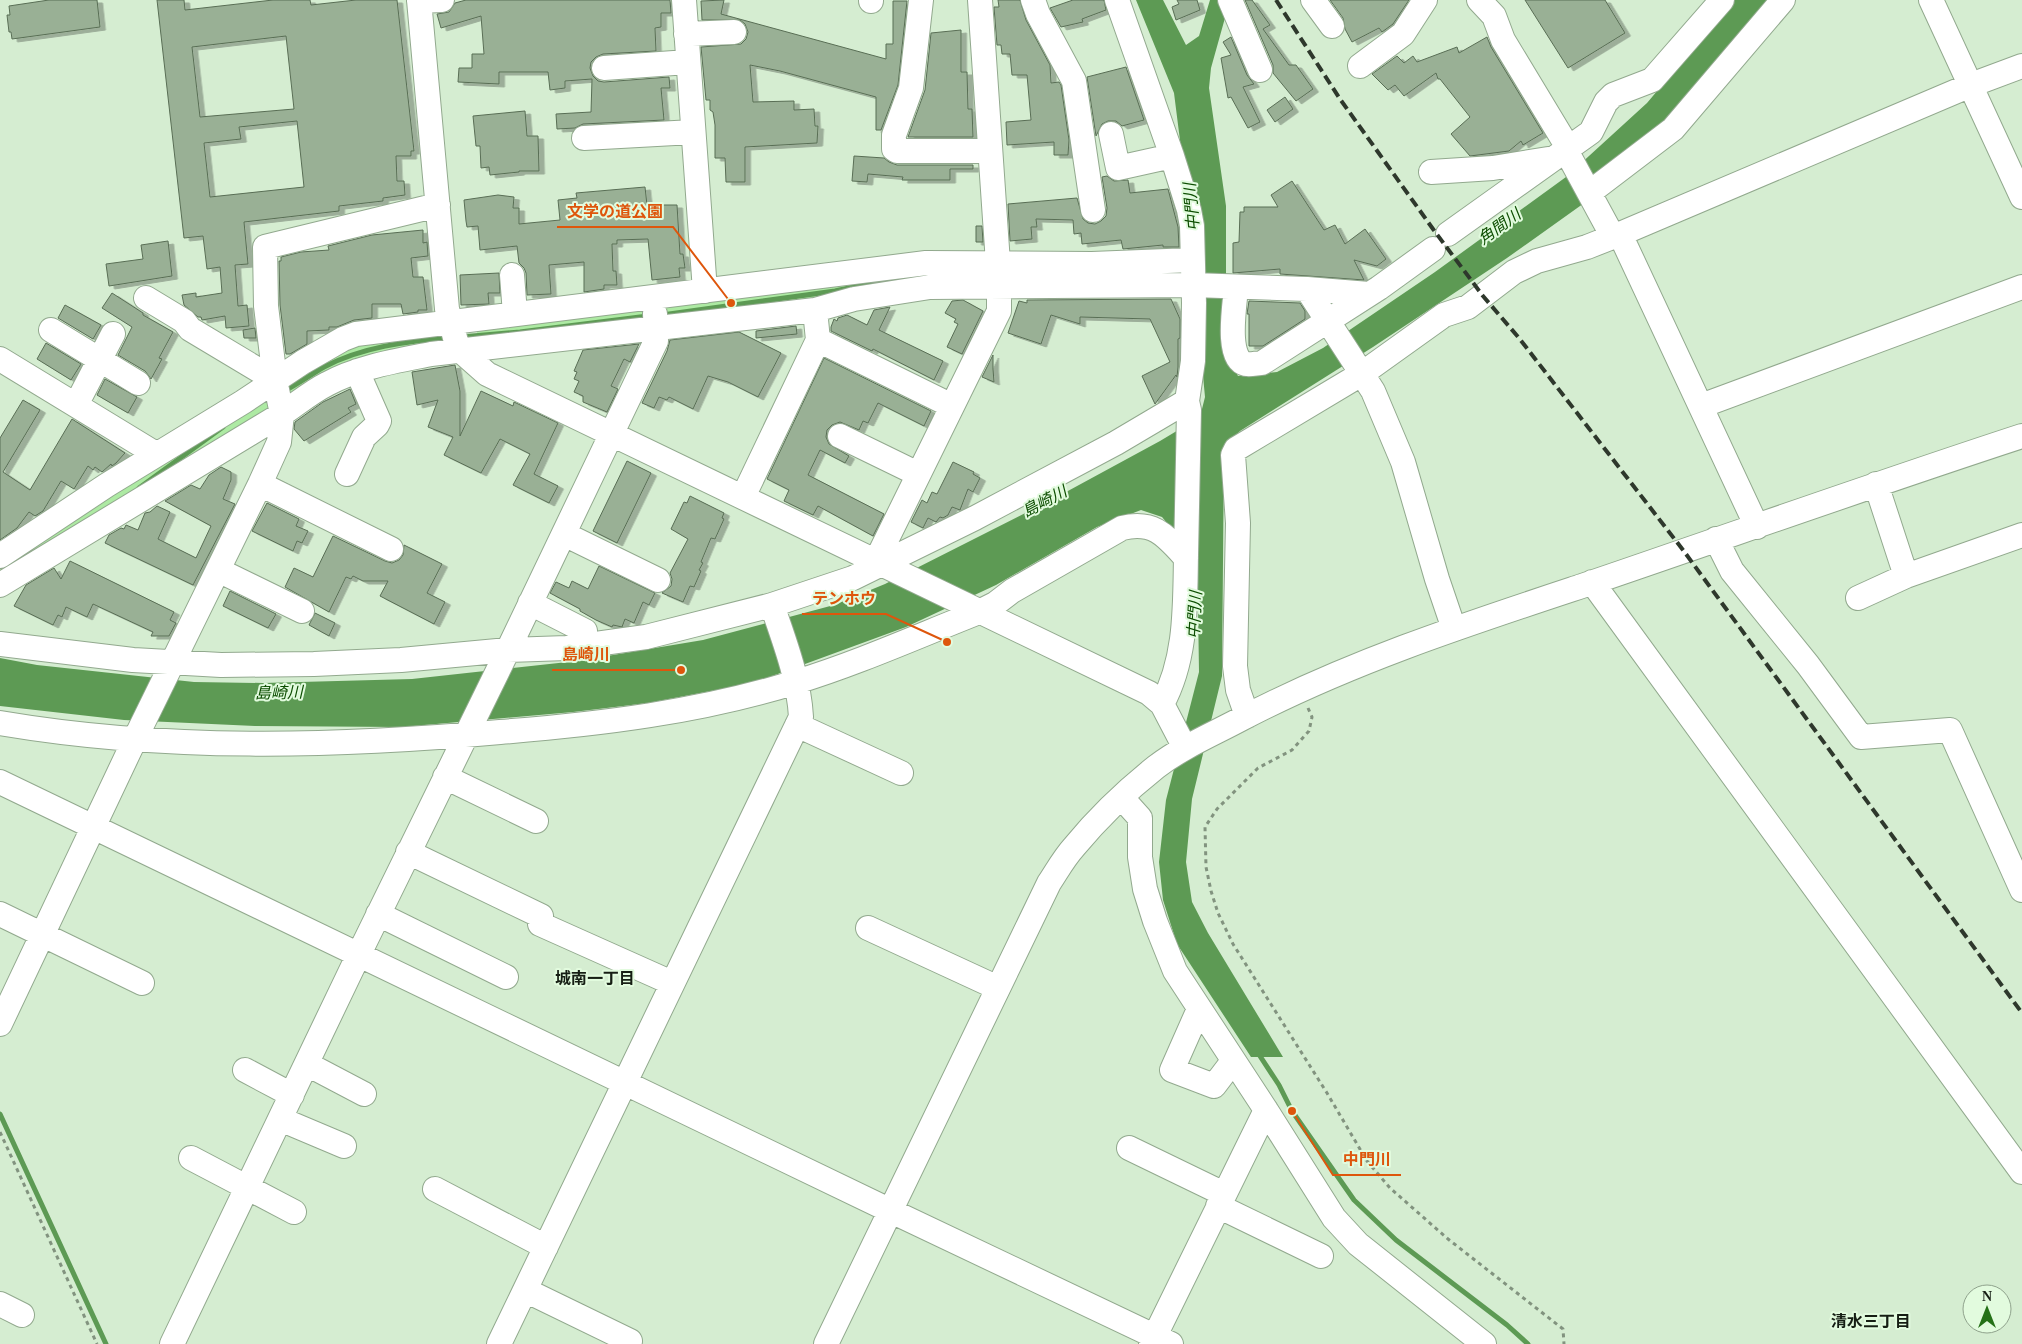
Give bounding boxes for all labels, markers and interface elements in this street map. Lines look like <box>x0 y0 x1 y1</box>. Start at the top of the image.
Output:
water label: 中門川 <box>1181 180 1202 232</box>
callout: 文学の道公園 <box>557 196 673 227</box>
text: 文学の道公園 <box>567 203 663 220</box>
water label: 角間川 <box>1475 204 1525 247</box>
water label: 島崎川 <box>1019 482 1071 520</box>
callout: テンホウ <box>802 583 886 614</box>
water label: 中門川 <box>1185 589 1204 639</box>
text: テンホウ <box>812 590 876 607</box>
callout: 島崎川 <box>552 639 620 670</box>
text: 島崎川 <box>562 646 610 663</box>
water label: 島崎川 <box>255 684 305 701</box>
district label: 城南一丁目 <box>555 969 635 987</box>
callout: 中門川 <box>1333 1144 1401 1175</box>
text: 中門川 <box>1343 1151 1391 1168</box>
north arrow <box>1962 1284 2012 1334</box>
text: N <box>1982 1289 1992 1304</box>
district label: 清水三丁目 <box>1831 1313 1911 1330</box>

